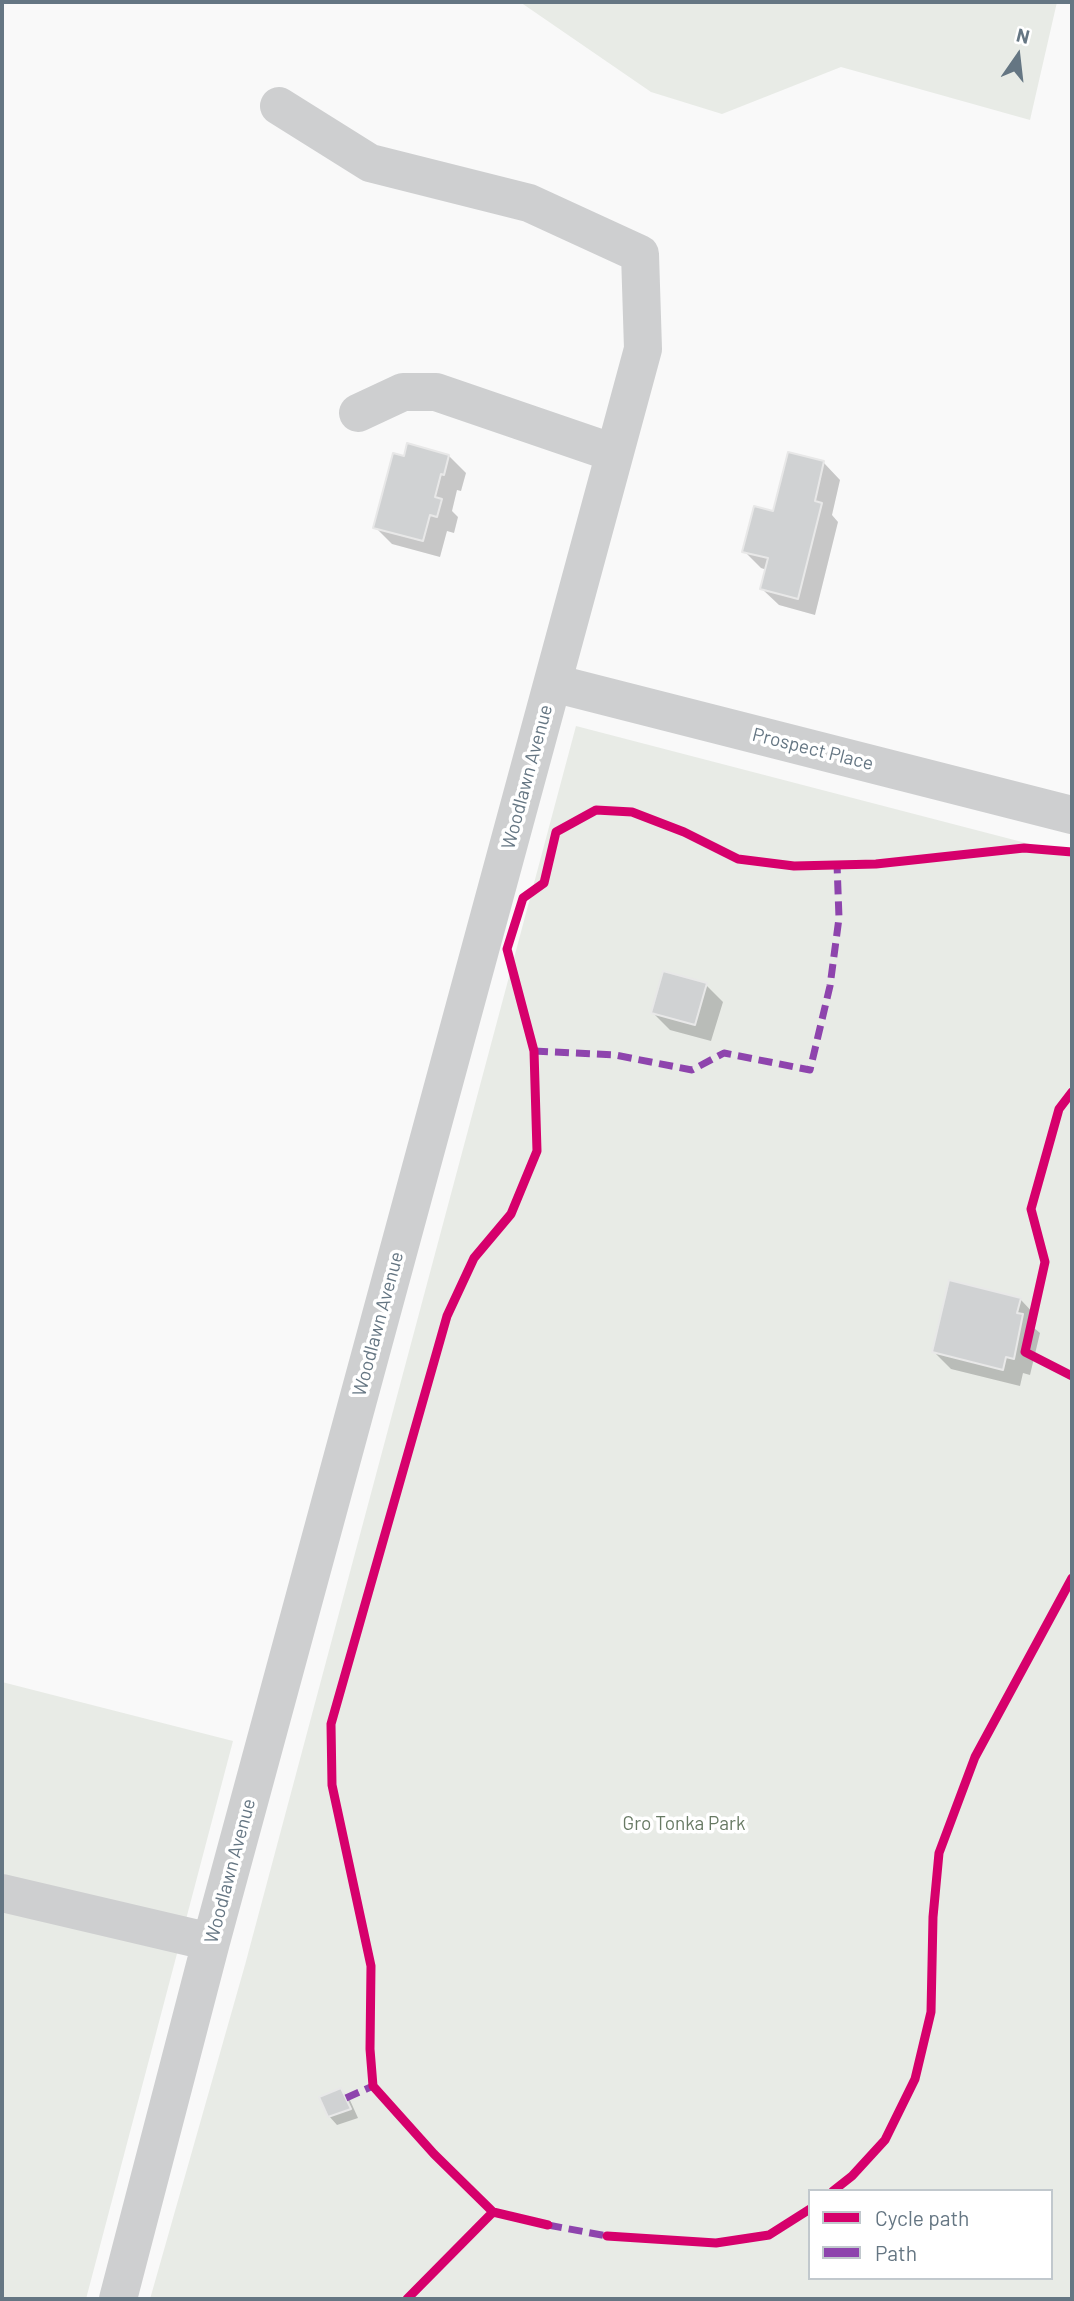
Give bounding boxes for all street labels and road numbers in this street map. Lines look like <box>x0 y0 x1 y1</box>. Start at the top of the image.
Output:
street label: Woodlawn Avenue <box>497 702 557 852</box>
street label: Prospect Place <box>750 723 876 775</box>
street label: Woodlawn Avenue <box>348 1249 408 1399</box>
street label: Woodlawn Avenue <box>200 1796 260 1946</box>

